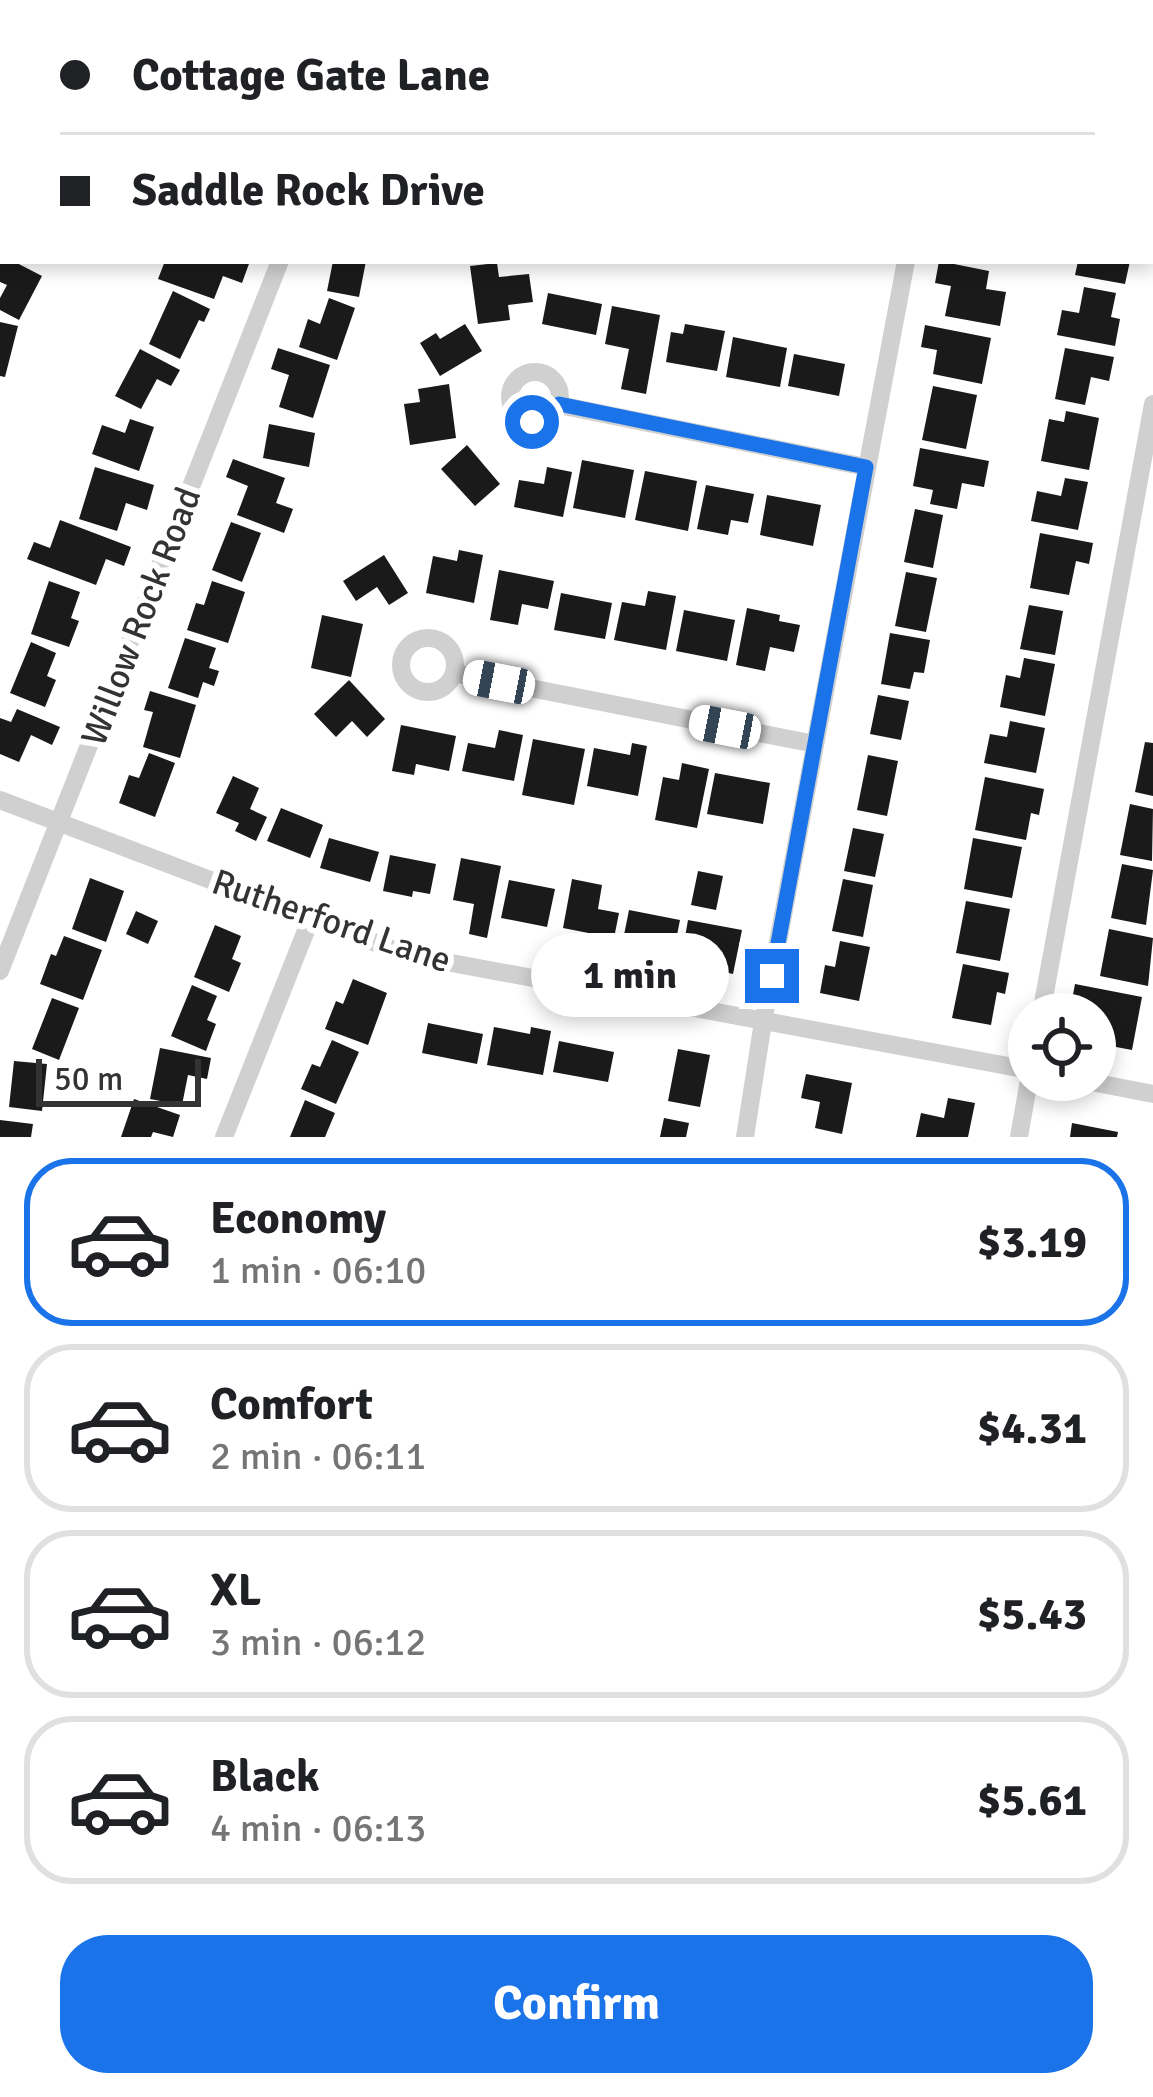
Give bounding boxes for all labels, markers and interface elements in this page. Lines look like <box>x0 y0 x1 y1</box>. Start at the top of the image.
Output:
text: Cottage Gate Lane <box>132 48 490 103</box>
text: Saddle Rock Drive <box>132 163 485 218</box>
route start <box>505 395 559 449</box>
street label: Willow Rock Road <box>71 481 211 752</box>
car <box>460 657 538 707</box>
car <box>686 702 764 752</box>
street label: Rutherford Lane <box>206 859 457 983</box>
callout: 1 min <box>532 934 730 1018</box>
route end <box>745 949 799 1003</box>
text: 1 min <box>583 951 677 999</box>
map controls <box>1008 993 1116 1101</box>
button: locate <box>1008 993 1116 1101</box>
scale bar <box>36 1053 201 1106</box>
text: 50 m <box>54 1059 123 1100</box>
icon: car <box>66 1188 174 1296</box>
text: Economy <box>210 1191 386 1246</box>
text: $3.19 <box>977 1215 1087 1270</box>
text: 1 min · 06:10 <box>210 1246 426 1294</box>
icon: car <box>66 1374 174 1482</box>
text: Comfort <box>210 1377 373 1432</box>
text: $4.31 <box>977 1401 1087 1456</box>
text: 2 min · 06:11 <box>210 1432 426 1480</box>
icon: car <box>66 1560 174 1668</box>
text: XL <box>210 1563 261 1618</box>
text: $5.43 <box>977 1587 1087 1642</box>
text: 3 min · 06:12 <box>210 1618 426 1666</box>
icon: car <box>66 1746 174 1854</box>
text: Black <box>210 1749 320 1804</box>
text: $5.61 <box>977 1773 1087 1828</box>
text: 4 min · 06:13 <box>210 1804 426 1852</box>
button: Confirm <box>60 1935 1093 2073</box>

